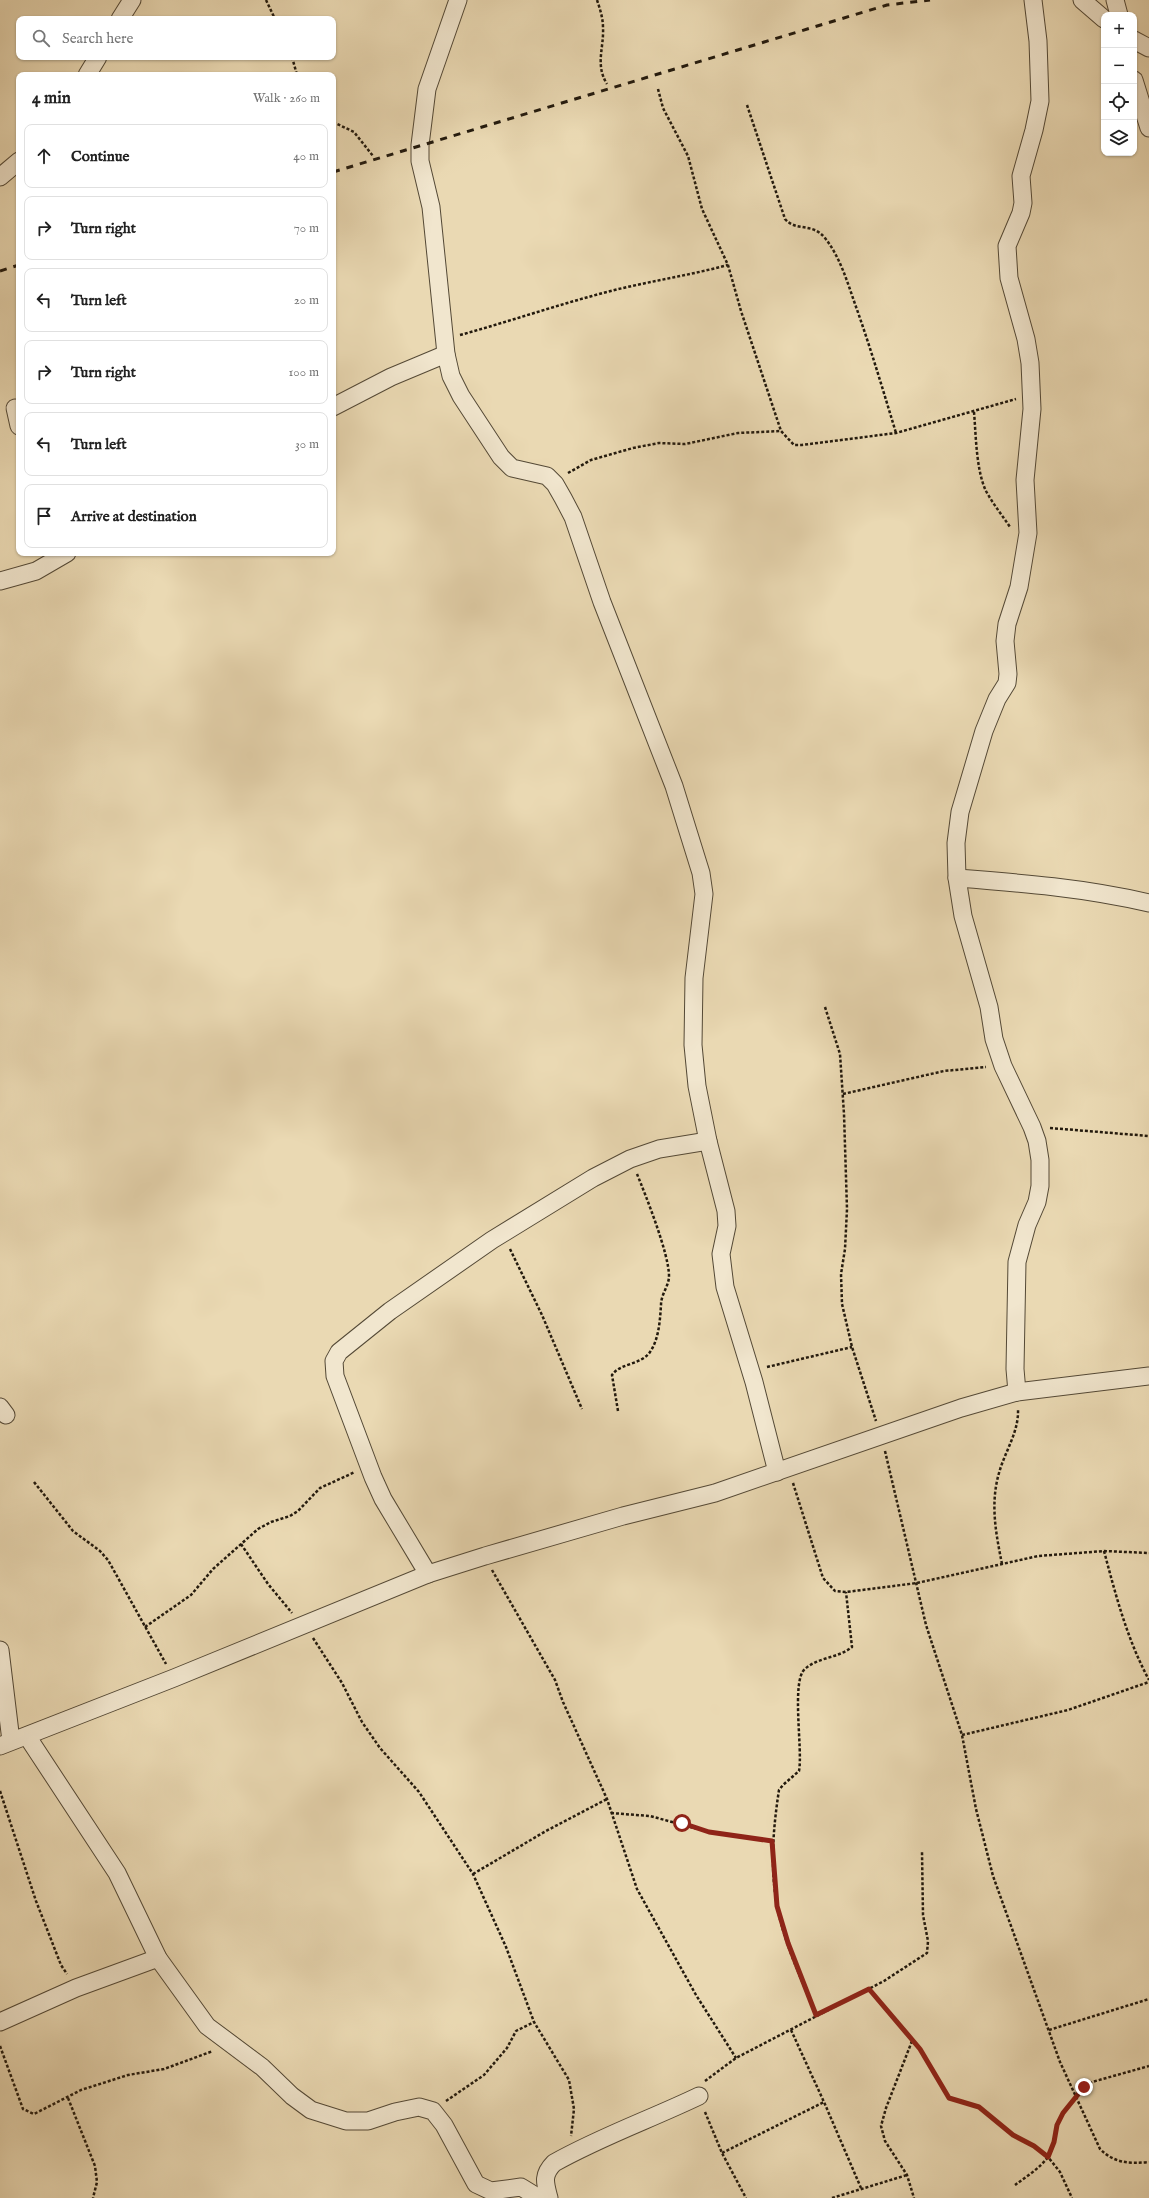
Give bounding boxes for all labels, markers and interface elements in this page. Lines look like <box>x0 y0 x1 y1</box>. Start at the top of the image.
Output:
map controls <box>1101 12 1137 156</box>
button: + <box>1101 12 1137 48</box>
search box <box>16 16 336 60</box>
icon: search <box>30 27 52 49</box>
text: Search here <box>62 29 133 48</box>
button: − <box>1101 48 1137 84</box>
button: locate <box>1101 84 1137 120</box>
text: 4 min <box>32 88 71 109</box>
text: Walk · 260 m <box>253 90 320 107</box>
button: layers <box>1101 120 1137 156</box>
icon: ahead <box>33 145 55 167</box>
text: Continue <box>71 147 129 166</box>
text: 40 m <box>293 148 319 165</box>
icon: right <box>33 217 55 239</box>
text: Turn right <box>71 219 136 238</box>
text: 70 m <box>294 220 319 237</box>
icon: left <box>33 289 55 311</box>
text: Turn left <box>71 291 127 310</box>
text: 20 m <box>294 292 319 309</box>
icon: right <box>33 361 55 383</box>
text: Turn right <box>71 363 136 382</box>
text: 100 m <box>289 364 319 381</box>
icon: left <box>33 433 55 455</box>
text: Turn left <box>71 435 127 454</box>
text: 30 m <box>295 436 319 453</box>
icon: arrive <box>33 505 55 527</box>
text: Arrive at destination <box>71 507 197 526</box>
route start <box>673 1814 691 1832</box>
route end <box>1075 2078 1093 2096</box>

